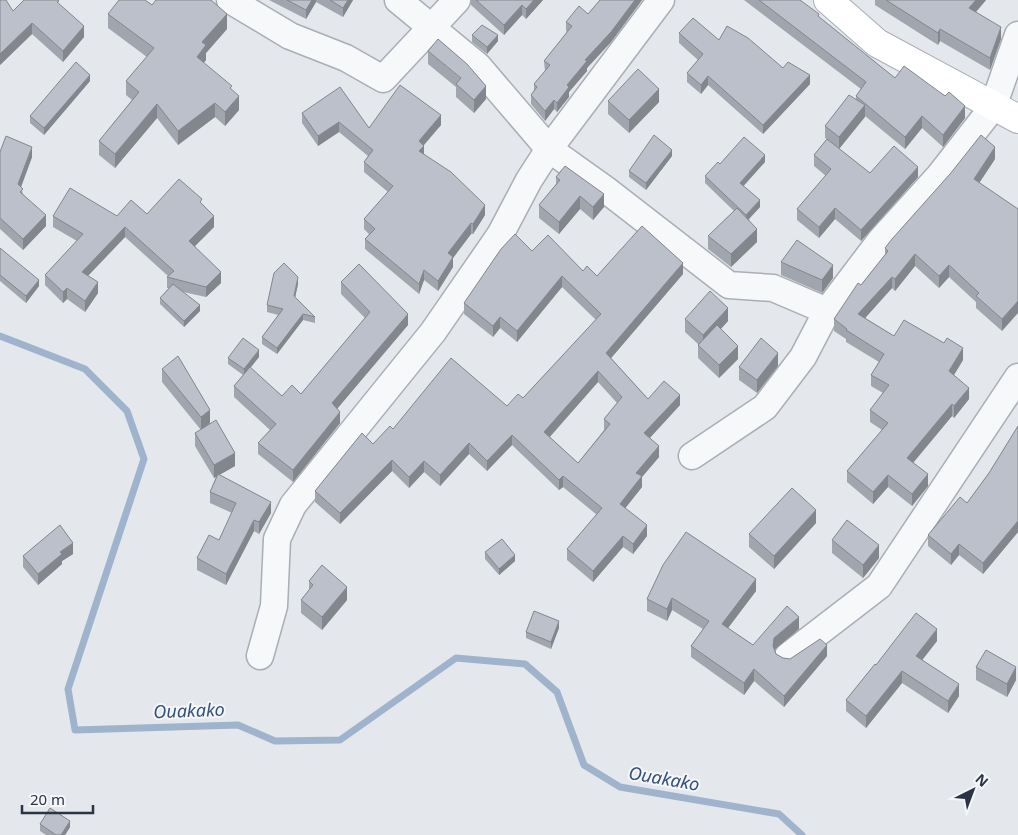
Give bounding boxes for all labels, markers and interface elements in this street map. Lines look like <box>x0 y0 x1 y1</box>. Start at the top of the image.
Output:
water label: Ouakako <box>153 697 225 723</box>
water label: Ouakako <box>627 760 701 796</box>
north arrow <box>948 765 998 815</box>
text: N <box>971 769 993 791</box>
scale bar <box>22 782 94 814</box>
text: 20 m <box>30 789 65 809</box>

